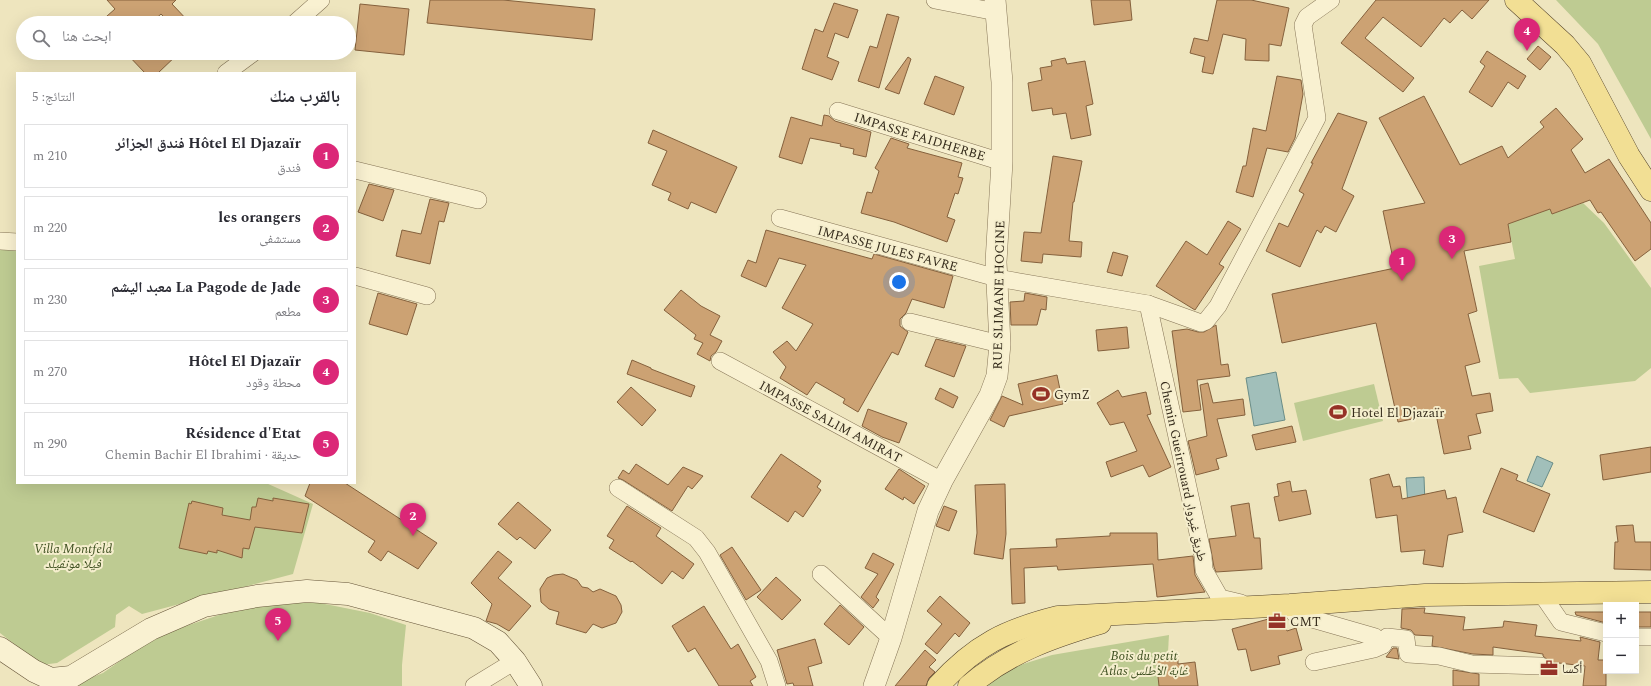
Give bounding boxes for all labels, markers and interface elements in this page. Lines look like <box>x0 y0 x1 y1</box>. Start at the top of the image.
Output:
search box <box>16 16 356 60</box>
pin: 4 <box>1514 18 1540 51</box>
text: ابحث هنا <box>62 25 112 48</box>
icon: search <box>30 27 52 49</box>
text: بالقرب منك <box>269 84 340 110</box>
text: النتائج: 5 <box>32 87 75 107</box>
street label: IMPASSE FAIDHERBE <box>852 107 988 166</box>
text: Hôtel El Djazaïr فندق الجزائر <box>115 132 301 155</box>
text: 210 m <box>33 146 67 166</box>
text: 1 <box>322 146 330 166</box>
text: فندق <box>277 158 301 178</box>
text: les orangers <box>218 206 301 229</box>
text: 220 m <box>33 218 67 238</box>
text: 2 <box>322 218 330 238</box>
street label: RUE SLIMANE HOCINE <box>988 220 1010 370</box>
street label: IMPASSE JULES FAVRE <box>815 221 960 277</box>
pin: 3 <box>1439 226 1465 259</box>
text: مستشفى <box>259 229 301 249</box>
pin: 1 <box>1389 248 1415 281</box>
your location <box>889 272 909 292</box>
text: La Pagode de Jade معبد اليشم <box>111 276 301 299</box>
text: 230 m <box>33 290 67 310</box>
text: 3 <box>322 290 330 310</box>
text: مطعم <box>275 302 301 322</box>
text: Hôtel El Djazaïr <box>188 350 301 373</box>
text: 270 m <box>33 362 67 382</box>
text: 4 <box>322 362 330 382</box>
text: محطة وقود <box>246 373 301 393</box>
street label: IMPASSE SALIM AMIRAT <box>755 376 906 468</box>
street label: Chemin Gueirrouard طريق غيروار <box>1154 379 1212 563</box>
sports icon: GymZ <box>1031 384 1051 404</box>
place label: GymZ <box>1054 385 1090 405</box>
sports icon: Hotel El Djazaïr <box>1328 402 1348 422</box>
place label: Hotel El Djazaïr <box>1351 403 1444 423</box>
text: Résidence d'Etat <box>185 422 301 445</box>
text: 290 m <box>33 434 67 454</box>
text: 5 <box>322 434 330 454</box>
text: حديقة · Chemin Bachir El Ibrahimi <box>105 445 301 465</box>
pin: 2 <box>400 503 426 536</box>
park label: Villa Montfeld فيلا مونفيلد <box>34 539 112 574</box>
map controls <box>1603 602 1639 674</box>
button: + <box>1603 602 1639 638</box>
pin: 5 <box>265 608 291 641</box>
office icon: CMT <box>1267 611 1287 631</box>
place label: CMT <box>1290 612 1321 632</box>
button: − <box>1603 638 1639 674</box>
park label: Bois du petit Atlas غابة الأطلس <box>1099 646 1188 681</box>
office icon: أكسا <box>1539 658 1559 678</box>
place label: أكسا <box>1562 659 1582 679</box>

